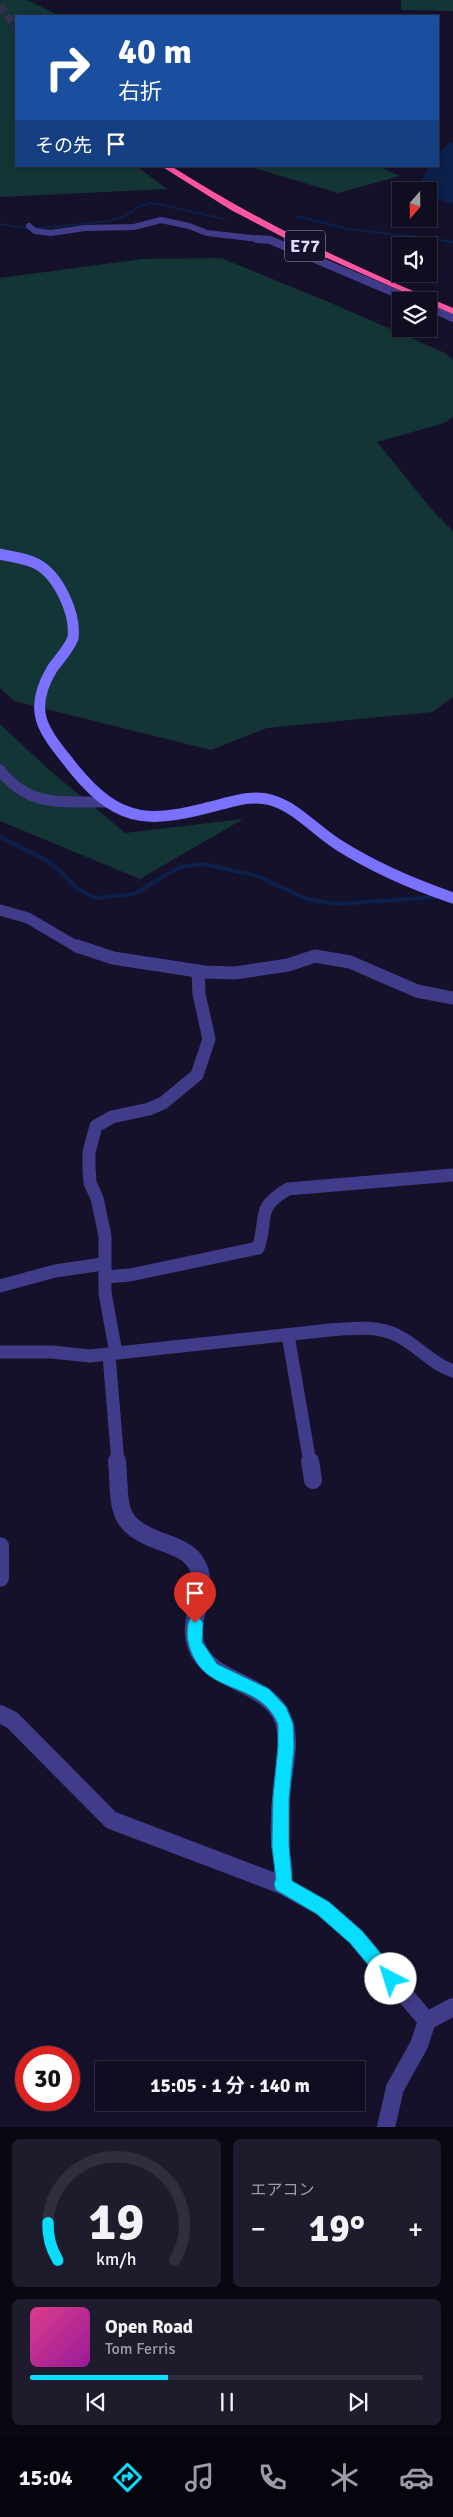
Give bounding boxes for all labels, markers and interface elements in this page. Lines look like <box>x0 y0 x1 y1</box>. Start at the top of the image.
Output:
text: 40 m <box>118 30 192 73</box>
icon: right <box>35 35 100 100</box>
text: 右折 <box>118 78 162 105</box>
icon: arrive <box>102 130 130 158</box>
text: その先 <box>35 134 92 158</box>
north arrow <box>392 182 438 228</box>
map controls <box>392 182 437 337</box>
road number: E77 <box>285 230 325 262</box>
button: sound <box>392 237 437 282</box>
button: layers <box>392 292 437 337</box>
pin <box>174 1572 216 1623</box>
icon: arrive <box>181 1579 209 1607</box>
position arrow <box>364 1952 416 2004</box>
speed limit sign: 30 <box>15 2046 80 2111</box>
text: 15:05 · 1 分 · 140 m <box>150 2074 310 2098</box>
text: エアコン <box>251 2180 315 2200</box>
text: 19 <box>88 2190 144 2254</box>
text: 19° <box>309 2205 365 2252</box>
text: − <box>251 2212 266 2246</box>
text: + <box>408 2212 423 2246</box>
text: km/h <box>96 2248 136 2270</box>
text: Open Road <box>105 2315 193 2339</box>
text: Tom Ferris <box>105 2339 175 2359</box>
icon: previous <box>82 2388 110 2416</box>
icon: pause <box>213 2388 241 2416</box>
icon: next <box>344 2388 372 2416</box>
icon: directions <box>110 2460 145 2495</box>
icon: music <box>182 2460 217 2495</box>
icon: phone <box>255 2460 290 2495</box>
icon: climate <box>327 2460 362 2495</box>
icon: car <box>399 2460 434 2495</box>
text: 15:04 <box>19 2464 73 2491</box>

